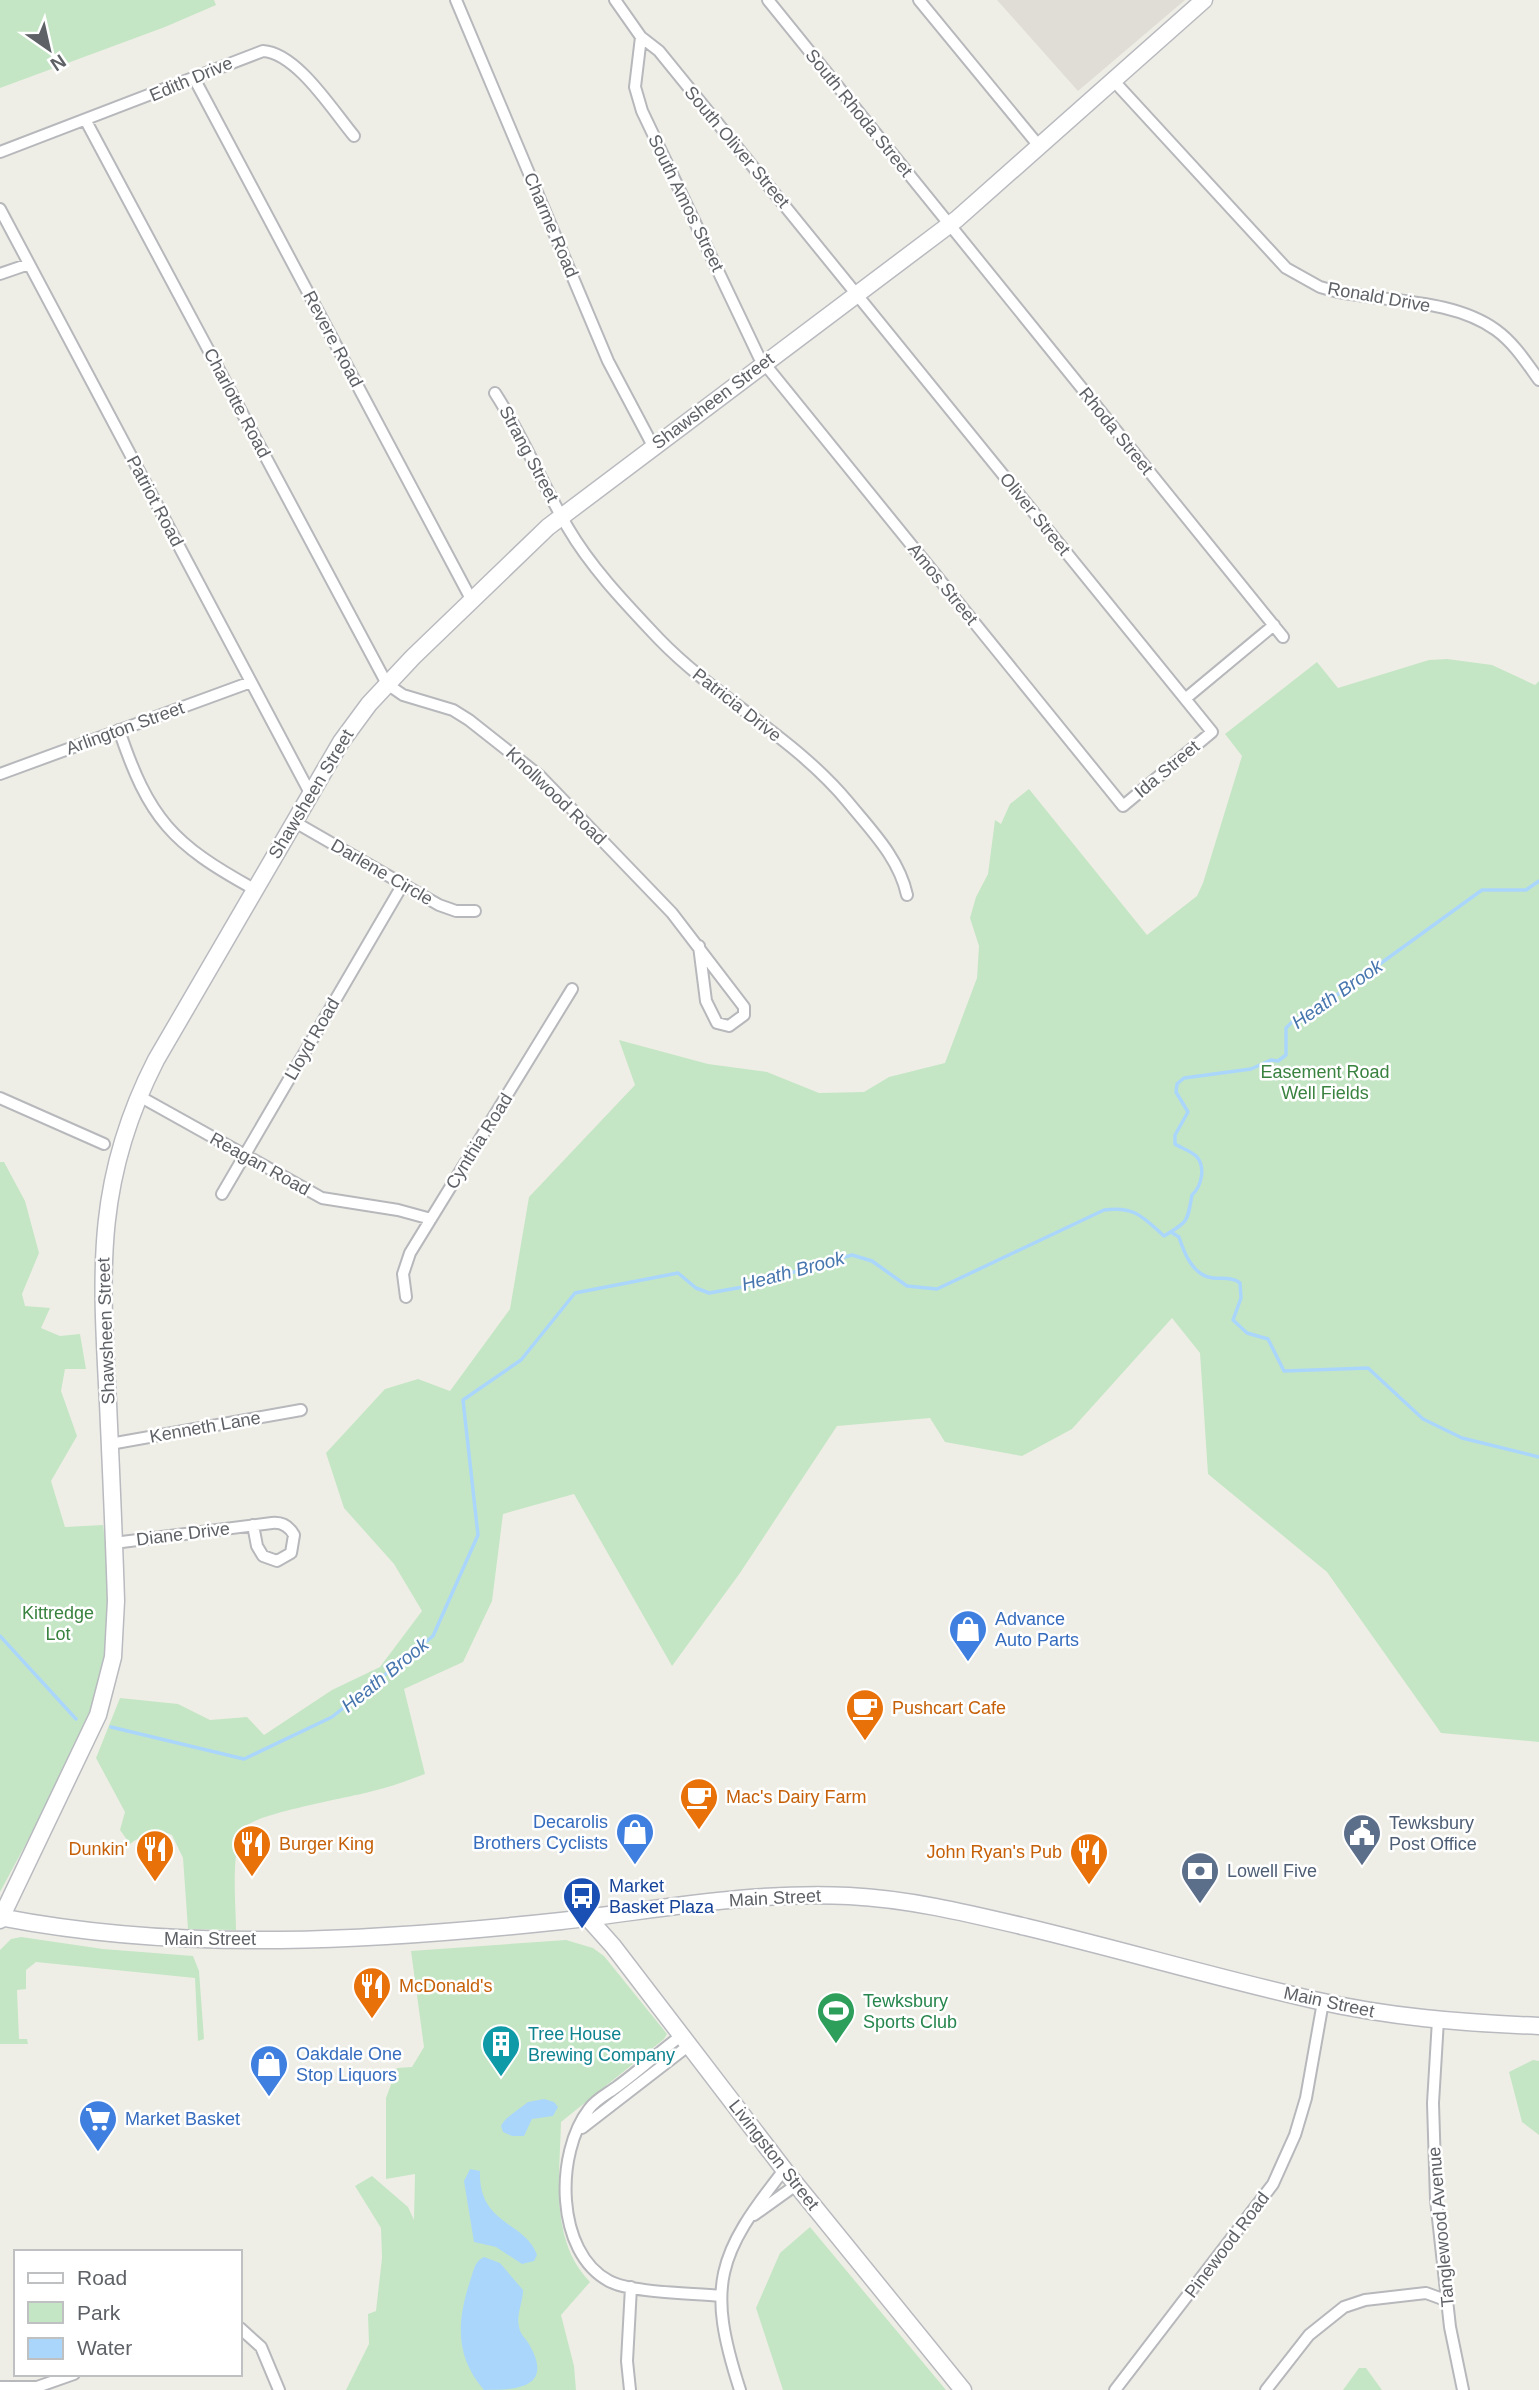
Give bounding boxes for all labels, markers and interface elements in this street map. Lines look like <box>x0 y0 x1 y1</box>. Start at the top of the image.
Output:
north arrow <box>14 14 84 84</box>
street label: South Rhoda Street <box>801 45 917 181</box>
text: N <box>47 50 70 75</box>
street label: Edith Drive <box>147 53 235 105</box>
street label: South Oliver Street <box>680 82 794 212</box>
street label: South Amos Street <box>644 131 728 275</box>
street label: Charme Road <box>520 170 582 280</box>
street label: Ronald Drive <box>1326 278 1432 316</box>
street label: Revere Road <box>299 287 367 391</box>
street label: Charlotte Road <box>200 345 274 461</box>
street label: Shawsheen Street <box>648 349 778 453</box>
street label: Rhoda Street <box>1075 383 1157 479</box>
street label: Strang Street <box>495 402 563 506</box>
street label: Patriot Road <box>123 452 187 550</box>
street label: Oliver Street <box>996 469 1074 559</box>
street label: Amos Street <box>904 539 982 629</box>
street label: Patricia Drive <box>689 664 785 746</box>
street label: Arlington Street <box>63 697 187 759</box>
street label: Shawsheen Street <box>265 726 357 862</box>
street label: Ida Street <box>1131 736 1203 802</box>
street label: Knollwood Road <box>502 743 610 849</box>
street label: Darlene Circle <box>328 835 436 909</box>
water label: Heath Brook <box>1288 954 1388 1033</box>
street label: Lloyd Road <box>281 995 343 1083</box>
park label: Easement Road Well Fields <box>1260 1062 1390 1103</box>
street label: Cynthia Road <box>442 1089 516 1193</box>
street label: Reagan Road <box>207 1128 313 1200</box>
water label: Heath Brook <box>739 1247 848 1295</box>
street label: Shawsheen Street <box>93 1257 119 1405</box>
street label: Kenneth Lane <box>148 1407 262 1447</box>
street label: Diane Drive <box>135 1518 231 1550</box>
park label: Kittredge Lot <box>22 1603 94 1644</box>
shop icon: Advance Auto Parts <box>947 1608 989 1663</box>
place label: Advance Auto Parts <box>995 1609 1079 1650</box>
water label: Heath Brook <box>337 1633 434 1716</box>
cafe icon: Pushcart Cafe <box>844 1687 886 1742</box>
place label: Pushcart Cafe <box>892 1698 1006 1718</box>
cafe icon: Mac's Dairy Farm <box>678 1776 720 1831</box>
place label: Mac's Dairy Farm <box>726 1787 866 1807</box>
shop icon: Decarolis Brothers Cyclists <box>614 1811 656 1866</box>
place label: Decarolis Brothers Cyclists <box>473 1812 608 1853</box>
public building icon: Tewksbury Post Office <box>1341 1812 1383 1867</box>
place label: Tewksbury Post Office <box>1389 1813 1477 1854</box>
restaurant icon: Burger King <box>231 1823 273 1878</box>
restaurant icon: Dunkin' <box>134 1828 176 1883</box>
restaurant icon: John Ryan's Pub <box>1068 1831 1110 1886</box>
place label: Burger King <box>279 1834 374 1854</box>
place label: Dunkin' <box>69 1839 128 1859</box>
place label: John Ryan's Pub <box>926 1842 1062 1862</box>
bank icon: Lowell Five <box>1179 1850 1221 1905</box>
place label: Lowell Five <box>1227 1861 1317 1881</box>
bus stop icon: Market Basket Plaza <box>561 1875 603 1930</box>
place label: Market Basket Plaza <box>609 1876 715 1917</box>
street label: Main Street <box>729 1886 821 1910</box>
street label: Main Street <box>164 1929 256 1949</box>
restaurant icon: McDonald's <box>351 1965 393 2020</box>
place label: McDonald's <box>399 1976 492 1996</box>
street label: Main Street <box>1282 1983 1376 2021</box>
sports icon: Tewksbury Sports Club <box>815 1990 857 2045</box>
place label: Tewksbury Sports Club <box>863 1991 957 2032</box>
building icon: Tree House Brewing Company <box>480 2023 522 2078</box>
place label: Tree House Brewing Company <box>528 2024 675 2065</box>
shop icon: Oakdale One Stop Liquors <box>248 2043 290 2098</box>
place label: Oakdale One Stop Liquors <box>296 2044 402 2085</box>
street label: Livingston Street <box>725 2096 823 2214</box>
supermarket icon: Market Basket <box>77 2098 119 2153</box>
place label: Market Basket <box>125 2109 240 2129</box>
street label: Tanglewood Avenue <box>1424 2146 1458 2308</box>
street label: Pinewood Road <box>1181 2188 1273 2302</box>
legend <box>14 2250 242 2376</box>
text: Road <box>77 2266 127 2289</box>
text: Park <box>77 2301 121 2324</box>
text: Water <box>77 2336 132 2359</box>

